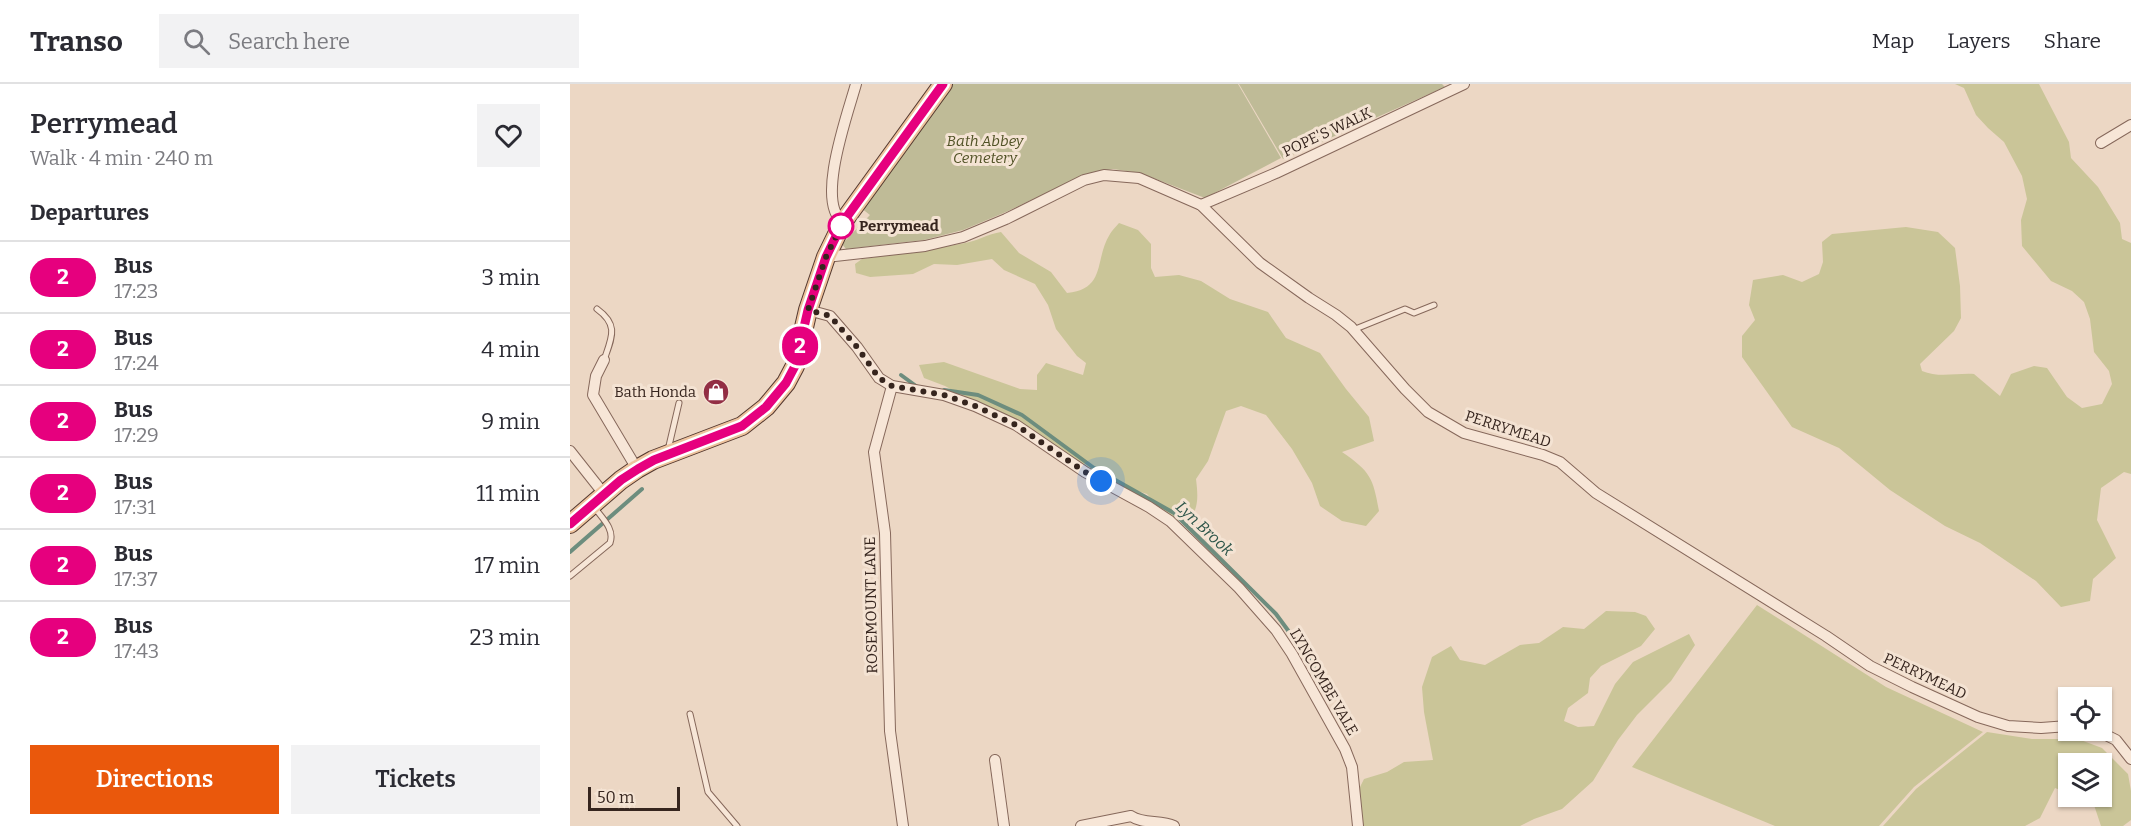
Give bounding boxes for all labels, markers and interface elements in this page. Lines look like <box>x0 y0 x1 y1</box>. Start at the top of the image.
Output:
search box <box>159 14 579 68</box>
text: Transo <box>30 25 123 58</box>
icon: search <box>180 25 213 58</box>
text: Search here <box>228 28 350 55</box>
text: Map <box>1872 28 1914 54</box>
text: Layers <box>1947 28 2011 54</box>
text: Share <box>2044 28 2101 54</box>
street label: POPE'S WALK <box>1279 103 1375 161</box>
button: heart <box>477 104 540 167</box>
text: Perrymead <box>30 107 178 140</box>
park label: Bath Abbey Cemetery <box>947 132 1025 167</box>
text: Walk · 4 min · 240 m <box>30 146 213 170</box>
text: Departures <box>30 199 149 226</box>
marker: Perrymead <box>828 213 854 239</box>
place label: Perrymead <box>859 217 939 235</box>
text: Bus <box>114 252 153 279</box>
text: 2 <box>57 264 69 290</box>
text: 3 min <box>482 264 540 291</box>
text: 17:23 <box>114 279 158 303</box>
text: Bus <box>114 324 153 351</box>
line badge: 2 <box>780 326 820 366</box>
text: 2 <box>794 333 806 359</box>
text: 2 <box>57 336 69 362</box>
text: 4 min <box>481 336 540 363</box>
text: 17:24 <box>114 351 159 375</box>
shop icon: Bath Honda <box>701 377 731 407</box>
place label: Bath Honda <box>614 383 696 401</box>
text: Bus <box>114 396 153 423</box>
street label: PERRYMEAD <box>1463 407 1553 451</box>
text: 2 <box>57 408 69 434</box>
text: 9 min <box>481 408 540 435</box>
text: 17:29 <box>114 423 159 447</box>
your location <box>1086 466 1116 496</box>
text: Bus <box>114 468 153 495</box>
text: 2 <box>57 480 69 506</box>
text: 11 min <box>476 480 540 507</box>
text: 17:31 <box>114 495 156 519</box>
water label: Lyn Brook <box>1172 497 1237 560</box>
street label: ROSEMOUNT LANE <box>861 536 881 674</box>
text: Bus <box>114 540 153 567</box>
text: 2 <box>57 552 69 578</box>
text: 17 min <box>474 552 540 579</box>
text: 17:37 <box>114 567 158 591</box>
text: Bus <box>114 612 153 639</box>
text: 2 <box>57 624 69 650</box>
text: 23 min <box>470 624 540 651</box>
street label: LYNCOMBE VALE <box>1286 625 1362 739</box>
text: 17:43 <box>114 639 159 663</box>
street label: PERRYMEAD <box>1881 649 1969 703</box>
map controls <box>2058 687 2112 807</box>
button: locate <box>2058 687 2112 741</box>
button: Directions <box>30 745 279 814</box>
button: Tickets <box>291 745 540 814</box>
button: layers <box>2058 753 2112 807</box>
scale bar <box>588 784 680 812</box>
text: 50 m <box>597 788 634 807</box>

